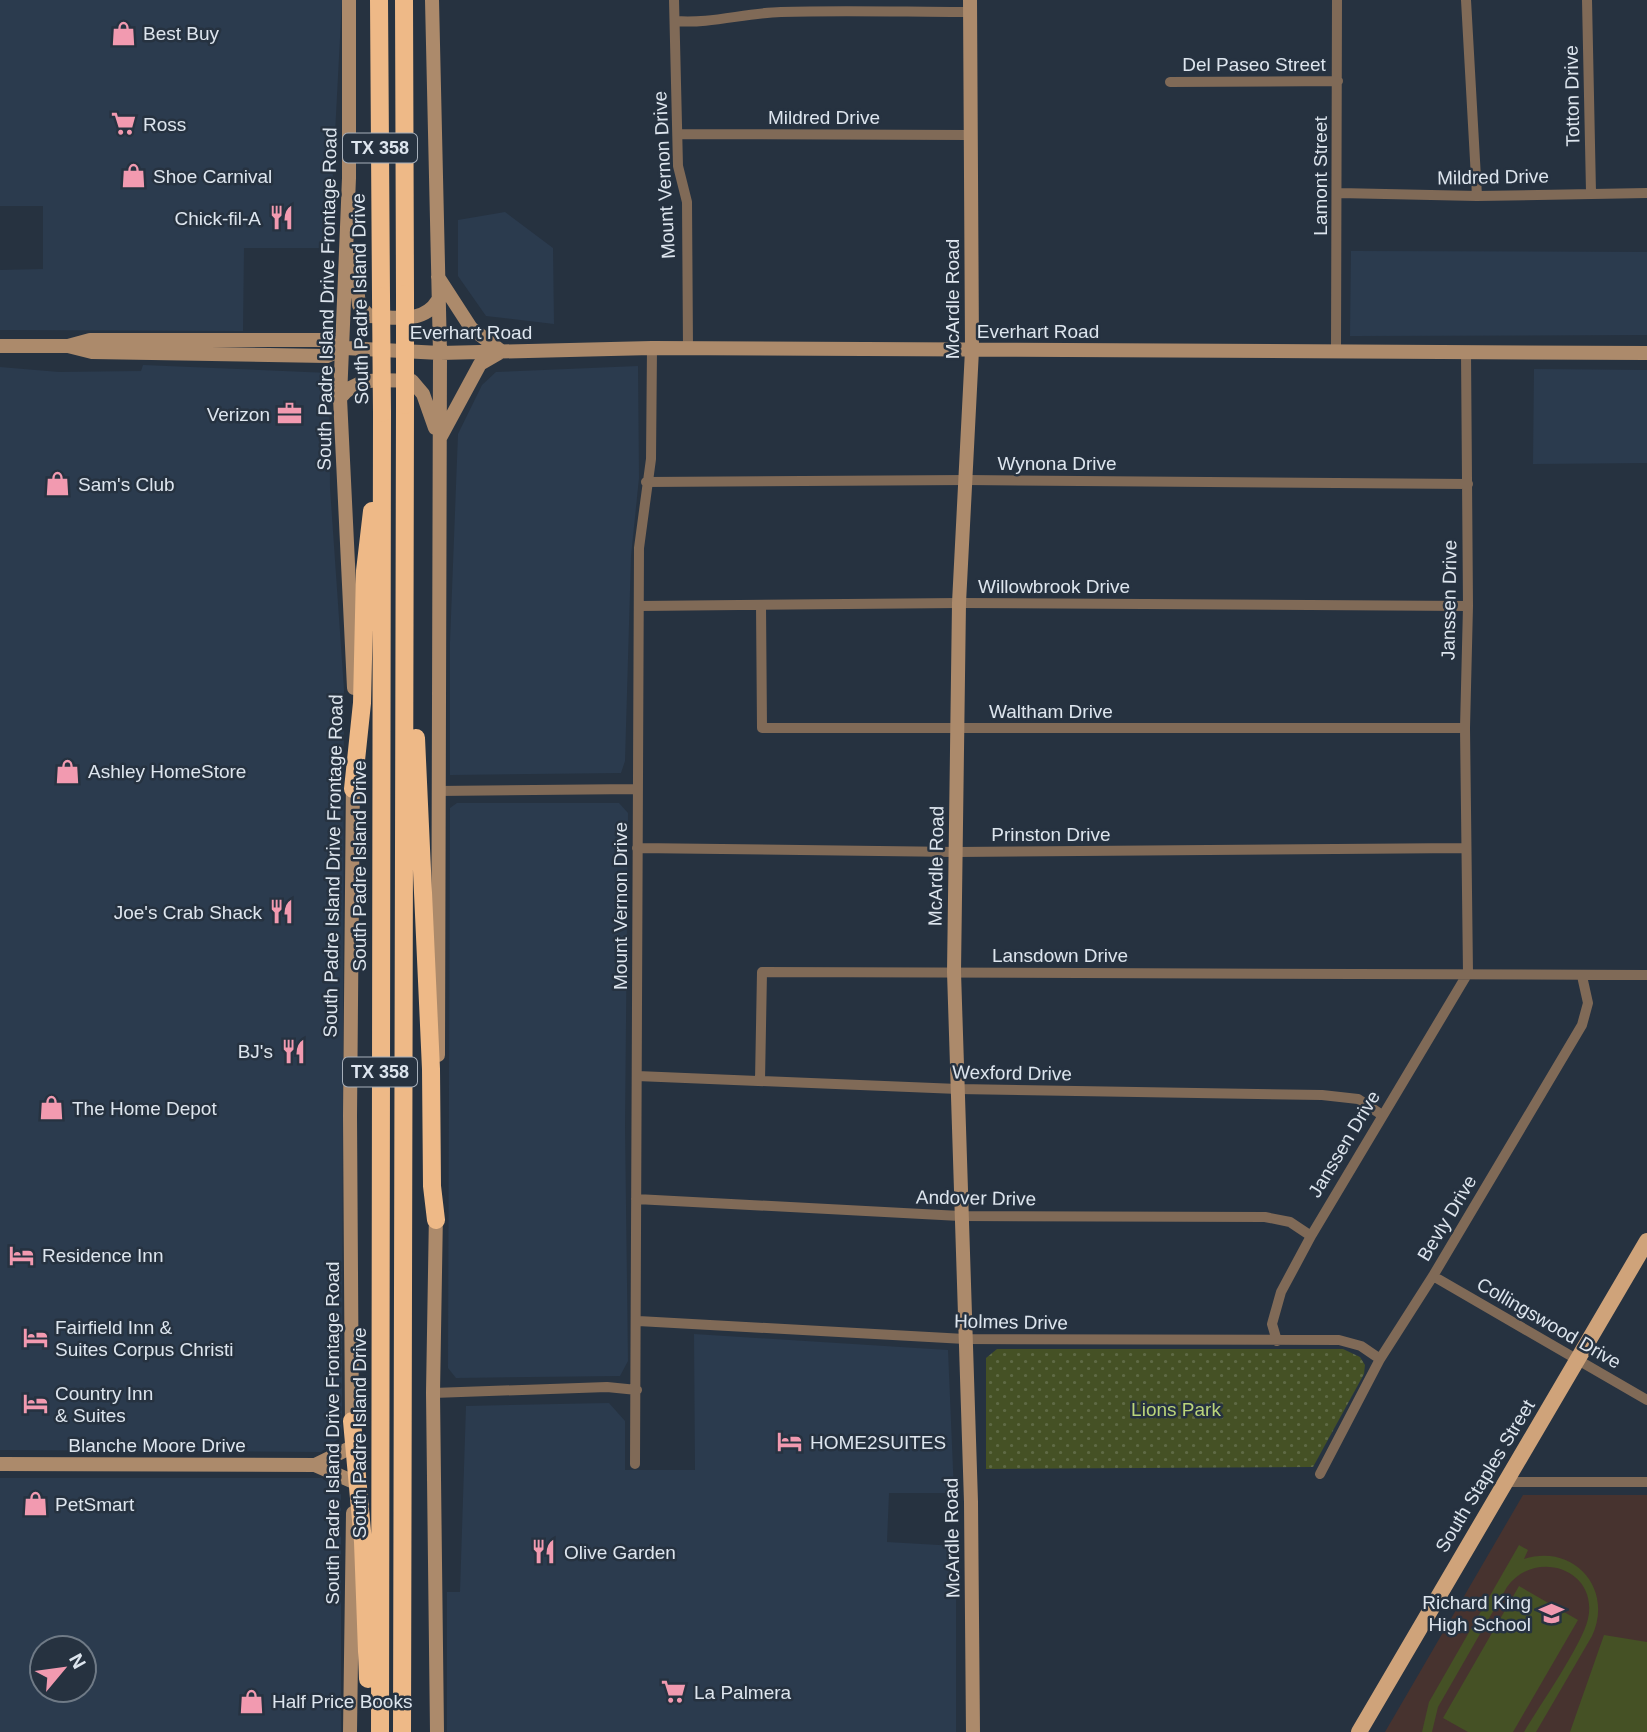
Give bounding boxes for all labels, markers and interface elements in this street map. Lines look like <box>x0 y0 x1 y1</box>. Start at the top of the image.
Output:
shop icon: Best Buy <box>109 19 137 47</box>
place label: Best Buy <box>143 23 220 44</box>
street label: Totton Drive <box>1561 45 1583 147</box>
street label: Del Paseo Street <box>1182 54 1327 75</box>
street label: Mount Vernon Drive <box>649 91 679 259</box>
street label: Mildred Drive <box>768 107 880 128</box>
supermarket icon: Ross <box>109 110 137 138</box>
place label: Ross <box>143 114 186 135</box>
street label: Lamont Street <box>1310 116 1331 236</box>
street label: South Padre Island Drive Frontage Road <box>314 127 340 471</box>
road number: TX 358 <box>343 134 417 162</box>
shop icon: Shoe Carnival <box>119 162 147 190</box>
place label: Shoe Carnival <box>153 166 272 187</box>
street label: Mildred Drive <box>1437 166 1549 188</box>
street label: South Padre Island Drive <box>348 193 372 405</box>
restaurant icon: Chick-fil-A <box>267 204 295 232</box>
place label: Chick-fil-A <box>174 208 261 229</box>
street label: McArdle Road <box>942 239 963 359</box>
street label: Everhart Road <box>977 321 1099 342</box>
street label: Everhart Road <box>410 322 532 343</box>
office icon: Verizon <box>276 400 304 428</box>
place label: Verizon <box>207 404 270 425</box>
street label: Wynona Drive <box>997 453 1117 474</box>
shop icon: Sam's Club <box>44 470 72 498</box>
place label: Sam's Club <box>78 474 175 495</box>
street label: Janssen Drive <box>1437 540 1461 660</box>
street label: Willowbrook Drive <box>978 576 1130 597</box>
street label: South Padre Island Drive Frontage Road <box>320 694 346 1038</box>
street label: Waltham Drive <box>989 701 1113 722</box>
shop icon: Ashley HomeStore <box>54 757 82 785</box>
street label: South Padre Island Drive <box>349 760 370 972</box>
place label: Ashley HomeStore <box>88 761 246 782</box>
street label: McArdle Road <box>924 806 948 926</box>
street label: Mount Vernon Drive <box>610 822 631 990</box>
street label: Prinston Drive <box>991 824 1111 845</box>
restaurant icon: Joe's Crab Shack <box>268 898 296 926</box>
place label: Joe's Crab Shack <box>114 902 262 923</box>
street label: Lansdown Drive <box>992 945 1128 966</box>
restaurant icon: BJ's <box>279 1037 307 1065</box>
place label: BJ's <box>238 1041 273 1062</box>
road number: TX 358 <box>343 1058 417 1086</box>
street label: Wexford Drive <box>952 1061 1072 1085</box>
street label: Janssen Drive <box>1304 1087 1384 1201</box>
shop icon: The Home Depot <box>38 1094 66 1122</box>
place label: The Home Depot <box>72 1098 217 1119</box>
street label: Bevly Drive <box>1413 1171 1481 1265</box>
street label: Andover Drive <box>916 1186 1036 1210</box>
hotel icon: Residence Inn <box>8 1241 36 1269</box>
place label: Residence Inn <box>42 1245 163 1266</box>
street label: South Padre Island Drive Frontage Road <box>322 1261 343 1605</box>
street label: Collingswood Drive <box>1473 1273 1625 1373</box>
street label: Holmes Drive <box>954 1311 1068 1333</box>
place label: Fairfield Inn & Suites Corpus Christi <box>55 1317 233 1360</box>
hotel icon: Fairfield Inn & Suites Corpus Christi <box>21 1324 49 1352</box>
street label: South Padre Island Drive <box>349 1327 370 1539</box>
place label: Country Inn & Suites <box>55 1383 153 1426</box>
hotel icon: Country Inn & Suites <box>21 1390 49 1418</box>
street label: South Staples Street <box>1431 1395 1539 1556</box>
park label: Lions Park <box>1131 1399 1221 1420</box>
hotel icon: HOME2SUITES <box>776 1428 804 1456</box>
place label: HOME2SUITES <box>810 1432 946 1453</box>
street label: Blanche Moore Drive <box>68 1435 246 1456</box>
street label: McArdle Road <box>940 1478 964 1598</box>
shop icon: PetSmart <box>21 1490 49 1518</box>
place label: PetSmart <box>55 1494 135 1515</box>
restaurant icon: Olive Garden <box>530 1538 558 1566</box>
place label: Olive Garden <box>564 1542 676 1563</box>
place label: Richard King High School <box>1422 1592 1531 1635</box>
school or university icon: Richard King High School <box>1537 1599 1565 1627</box>
north arrow <box>28 1634 98 1704</box>
text: N <box>65 1650 90 1672</box>
supermarket icon: La Palmera <box>660 1678 688 1706</box>
place label: La Palmera <box>694 1682 792 1703</box>
shop icon: Half Price Books <box>238 1687 266 1715</box>
place label: Half Price Books <box>272 1691 412 1712</box>

